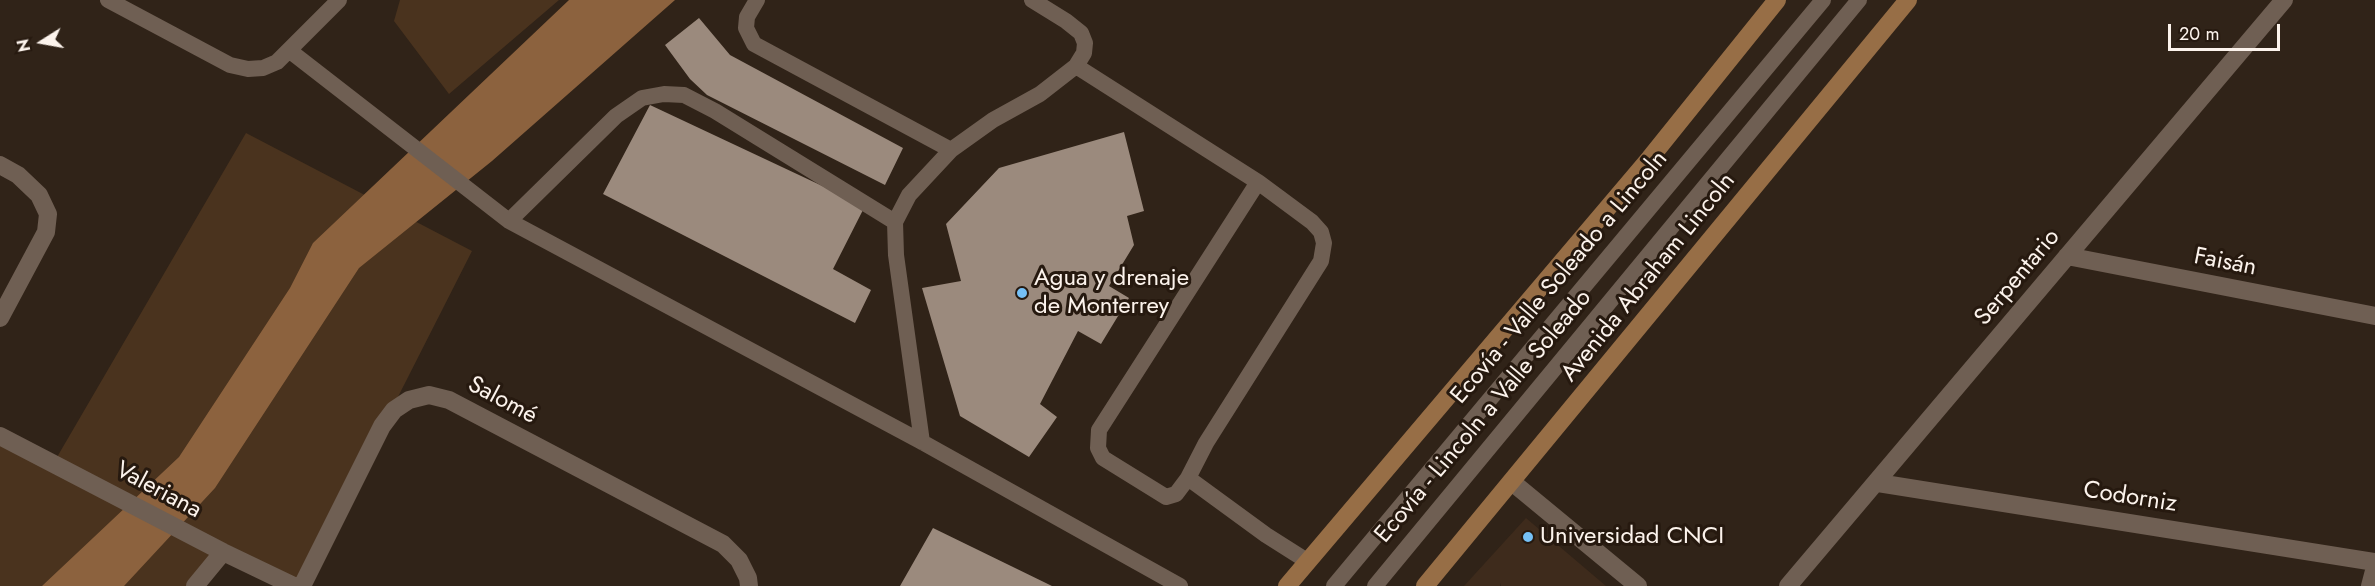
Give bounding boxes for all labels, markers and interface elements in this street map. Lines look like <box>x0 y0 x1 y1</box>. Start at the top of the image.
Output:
north arrow <box>12 12 72 72</box>
scale bar <box>2171 12 2284 50</box>
text: 20 m <box>2179 21 2219 47</box>
text: N <box>11 37 36 54</box>
street label: Ecovía - Valle Soleado a Lincoln <box>1446 146 1674 410</box>
street label: Avenida Abraham Lincoln <box>1556 168 1742 388</box>
street label: Serpentario <box>1969 224 2067 332</box>
street label: Faisán <box>2191 243 2259 283</box>
place label: Agua y drenaje de Monterrey <box>1034 265 1189 321</box>
street label: Ecovía - Lincoln a Valle Soleado <box>1370 285 1598 549</box>
marker: Agua y drenaje de Monterrey <box>1015 286 1029 300</box>
street label: Salomé <box>462 371 542 431</box>
street label: Valeriana <box>110 456 206 526</box>
street label: Codorniz <box>2081 476 2179 520</box>
place label: Universidad CNCI <box>1540 523 1724 551</box>
marker: Universidad CNCI <box>1521 530 1535 544</box>

